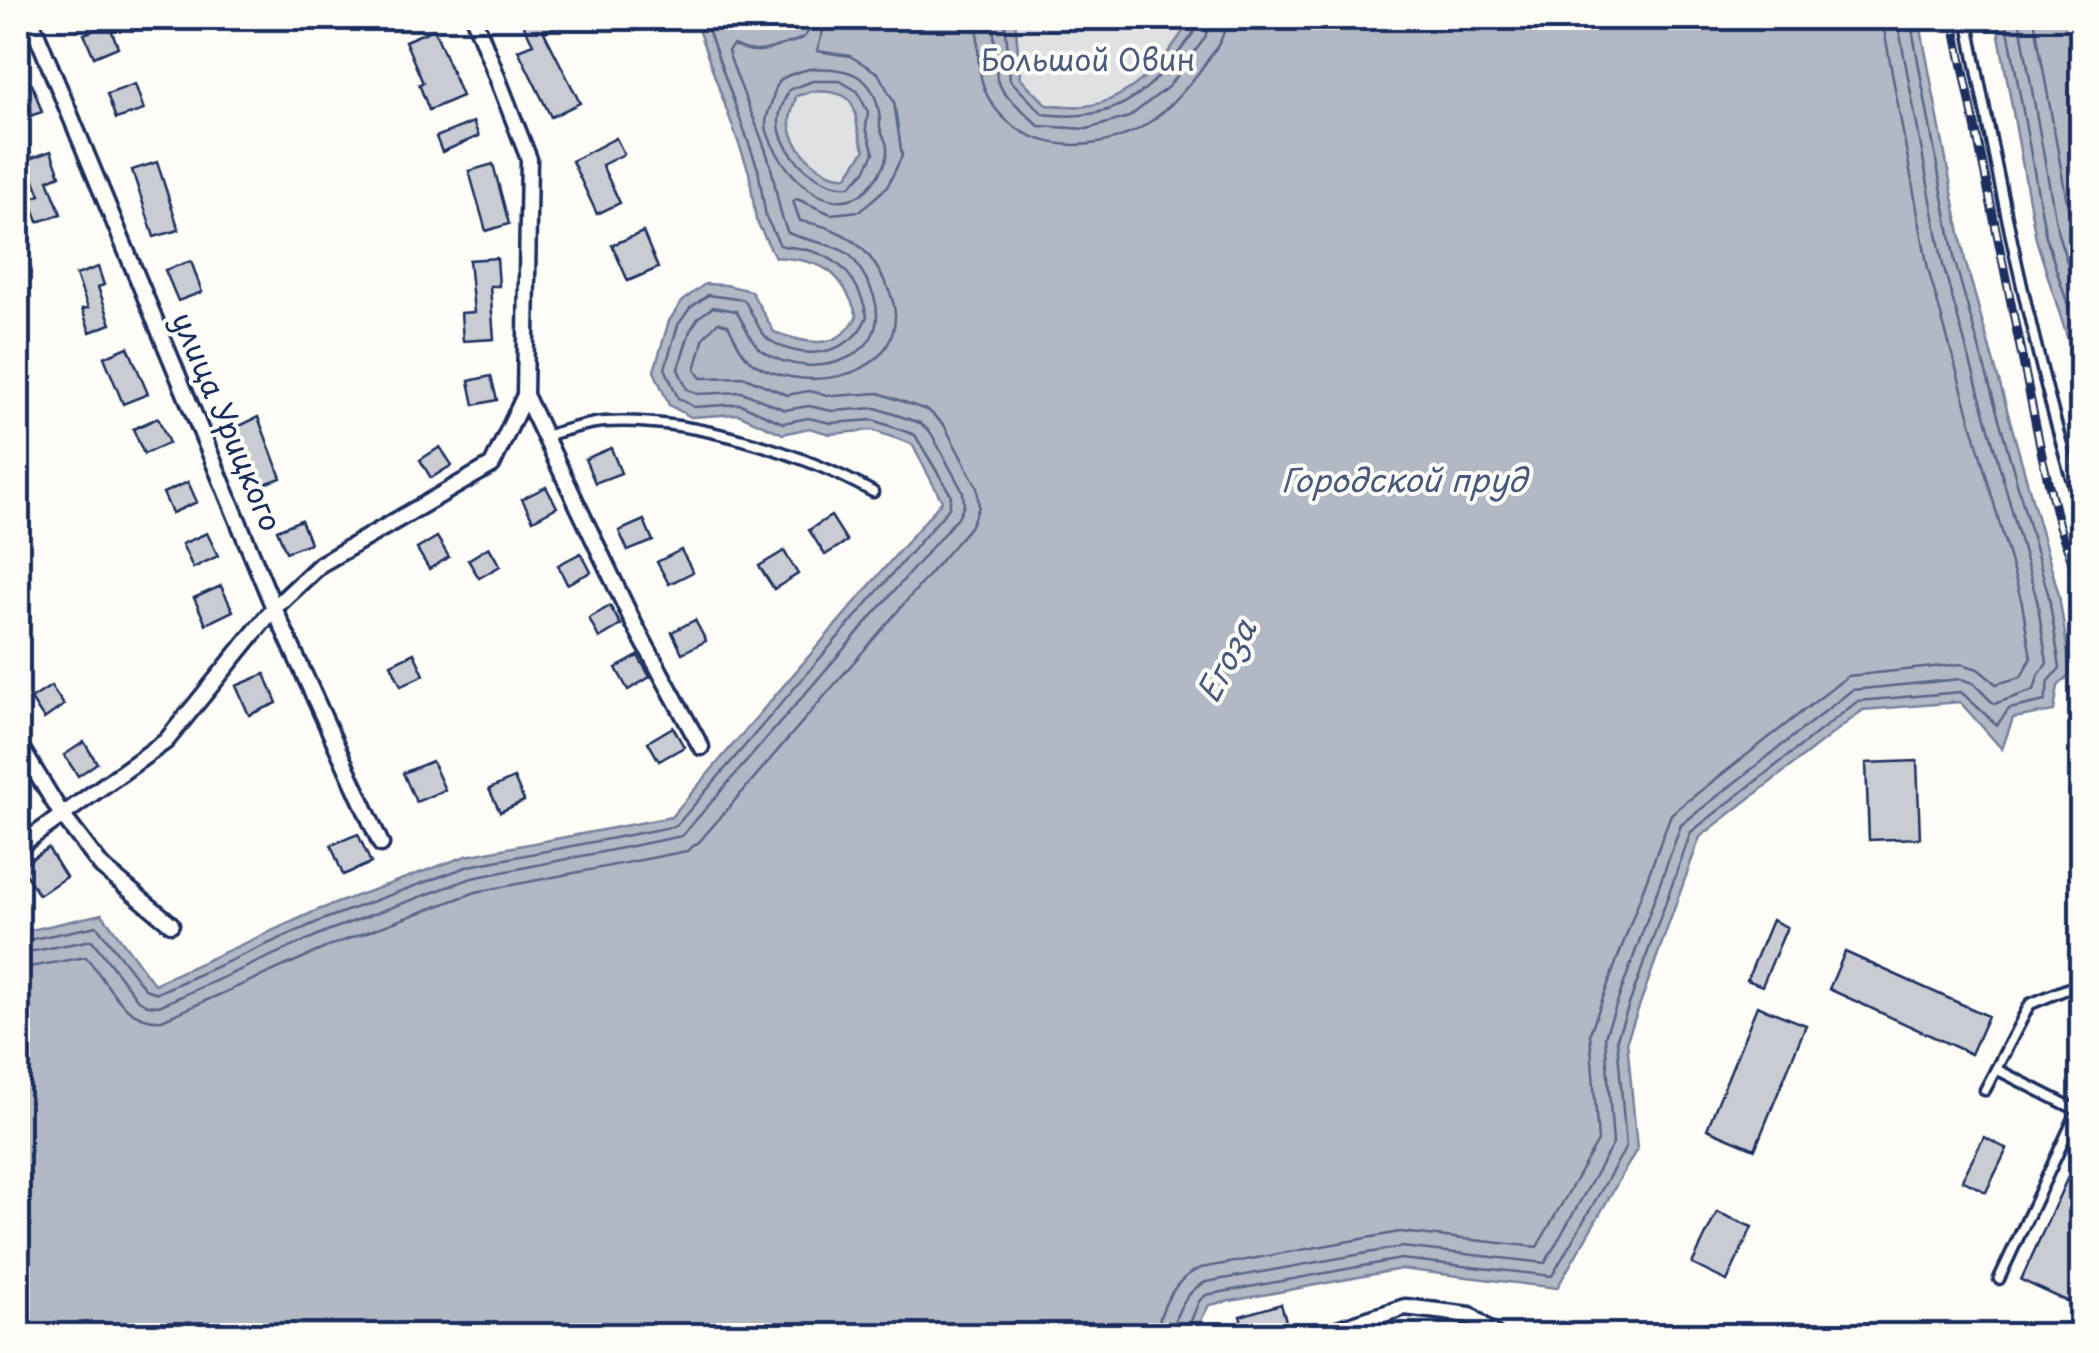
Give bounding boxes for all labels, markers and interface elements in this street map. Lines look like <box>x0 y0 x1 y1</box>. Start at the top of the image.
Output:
park label: Большой Овин <box>981 36 1195 81</box>
street label: улица Урицкого <box>162 304 295 538</box>
water label: Городской пруд <box>1281 455 1530 503</box>
water label: Егоза <box>1183 609 1268 710</box>

